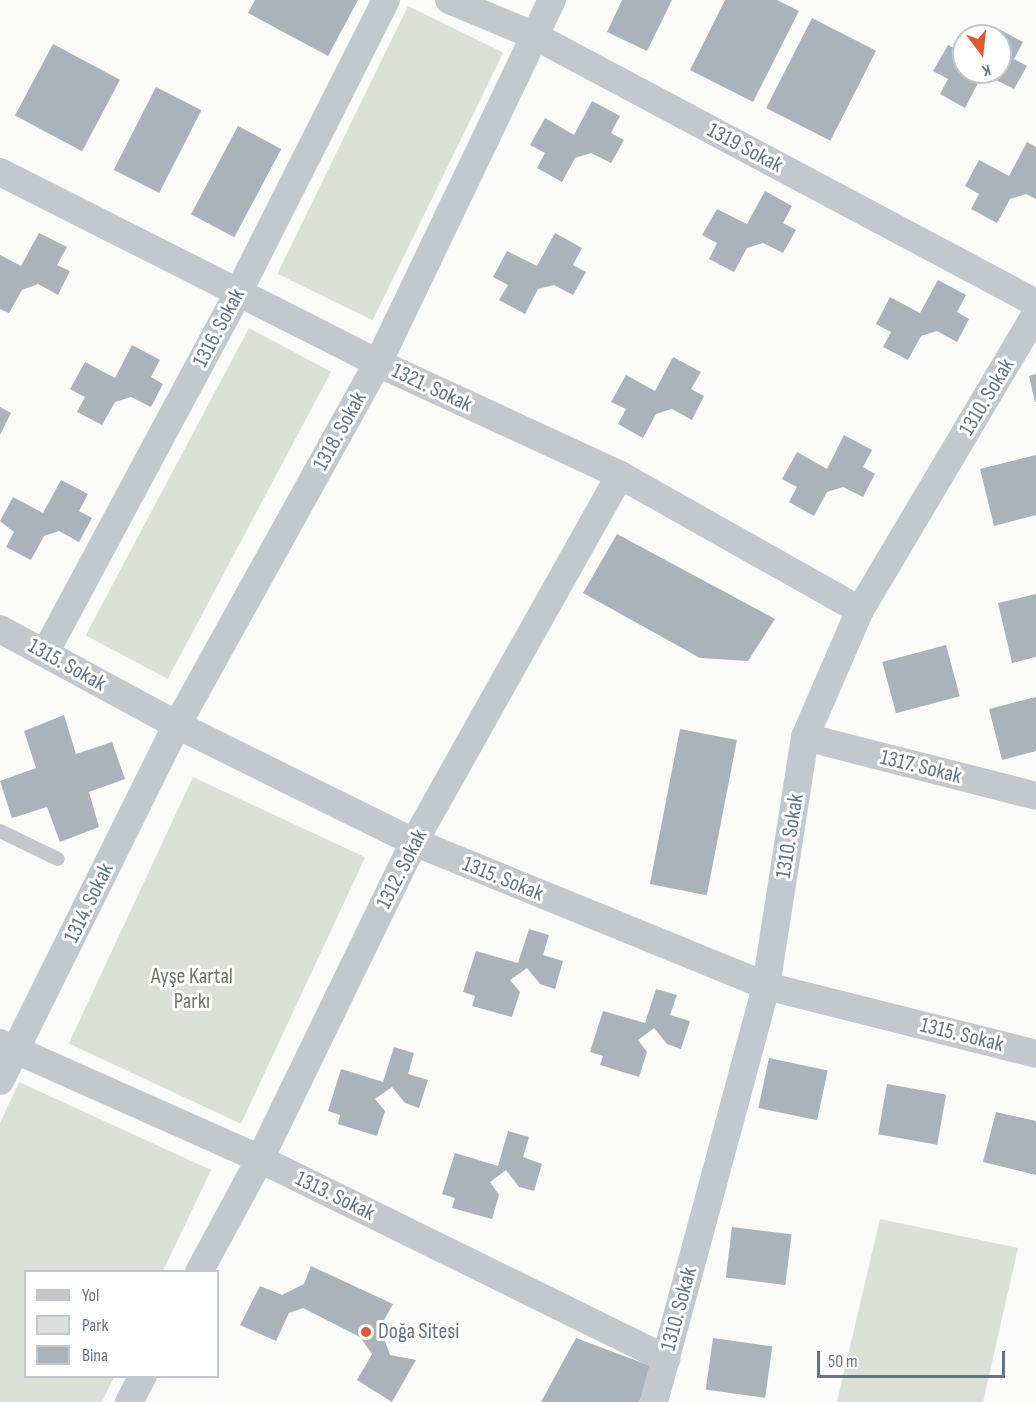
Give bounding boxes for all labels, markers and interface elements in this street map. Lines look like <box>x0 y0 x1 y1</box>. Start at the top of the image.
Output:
north arrow <box>952 24 1012 84</box>
text: K <box>980 60 993 80</box>
street label: 1319 Sokak <box>703 117 787 179</box>
street label: 1316. Sokak <box>187 284 251 372</box>
street label: 1310. Sokak <box>954 354 1020 440</box>
street label: 1321. Sokak <box>388 358 476 418</box>
street label: 1318. Sokak <box>308 387 372 475</box>
street label: 1315. Sokak <box>23 633 111 697</box>
street label: 1317. Sokak <box>878 744 964 790</box>
street label: 1310. Sokak <box>770 792 810 880</box>
street label: 1312. Sokak <box>371 825 433 913</box>
street label: 1315. Sokak <box>459 851 547 907</box>
street label: 1314. Sokak <box>58 859 120 947</box>
park label: Ayşe Kartal Parkı <box>151 963 233 1014</box>
street label: 1315. Sokak <box>918 1012 1006 1058</box>
street label: 1313. Sokak <box>291 1165 379 1227</box>
street label: 1310. Sokak <box>655 1264 703 1354</box>
legend <box>24 1270 219 1378</box>
text: Yol <box>82 1285 99 1306</box>
text: Park <box>82 1315 108 1336</box>
place label: Doğa Sitesi <box>378 1319 459 1345</box>
marker: Doğa Sitesi <box>359 1325 373 1339</box>
scale bar <box>820 1339 1008 1377</box>
text: Bina <box>82 1345 108 1366</box>
text: 50 m <box>828 1351 858 1372</box>

